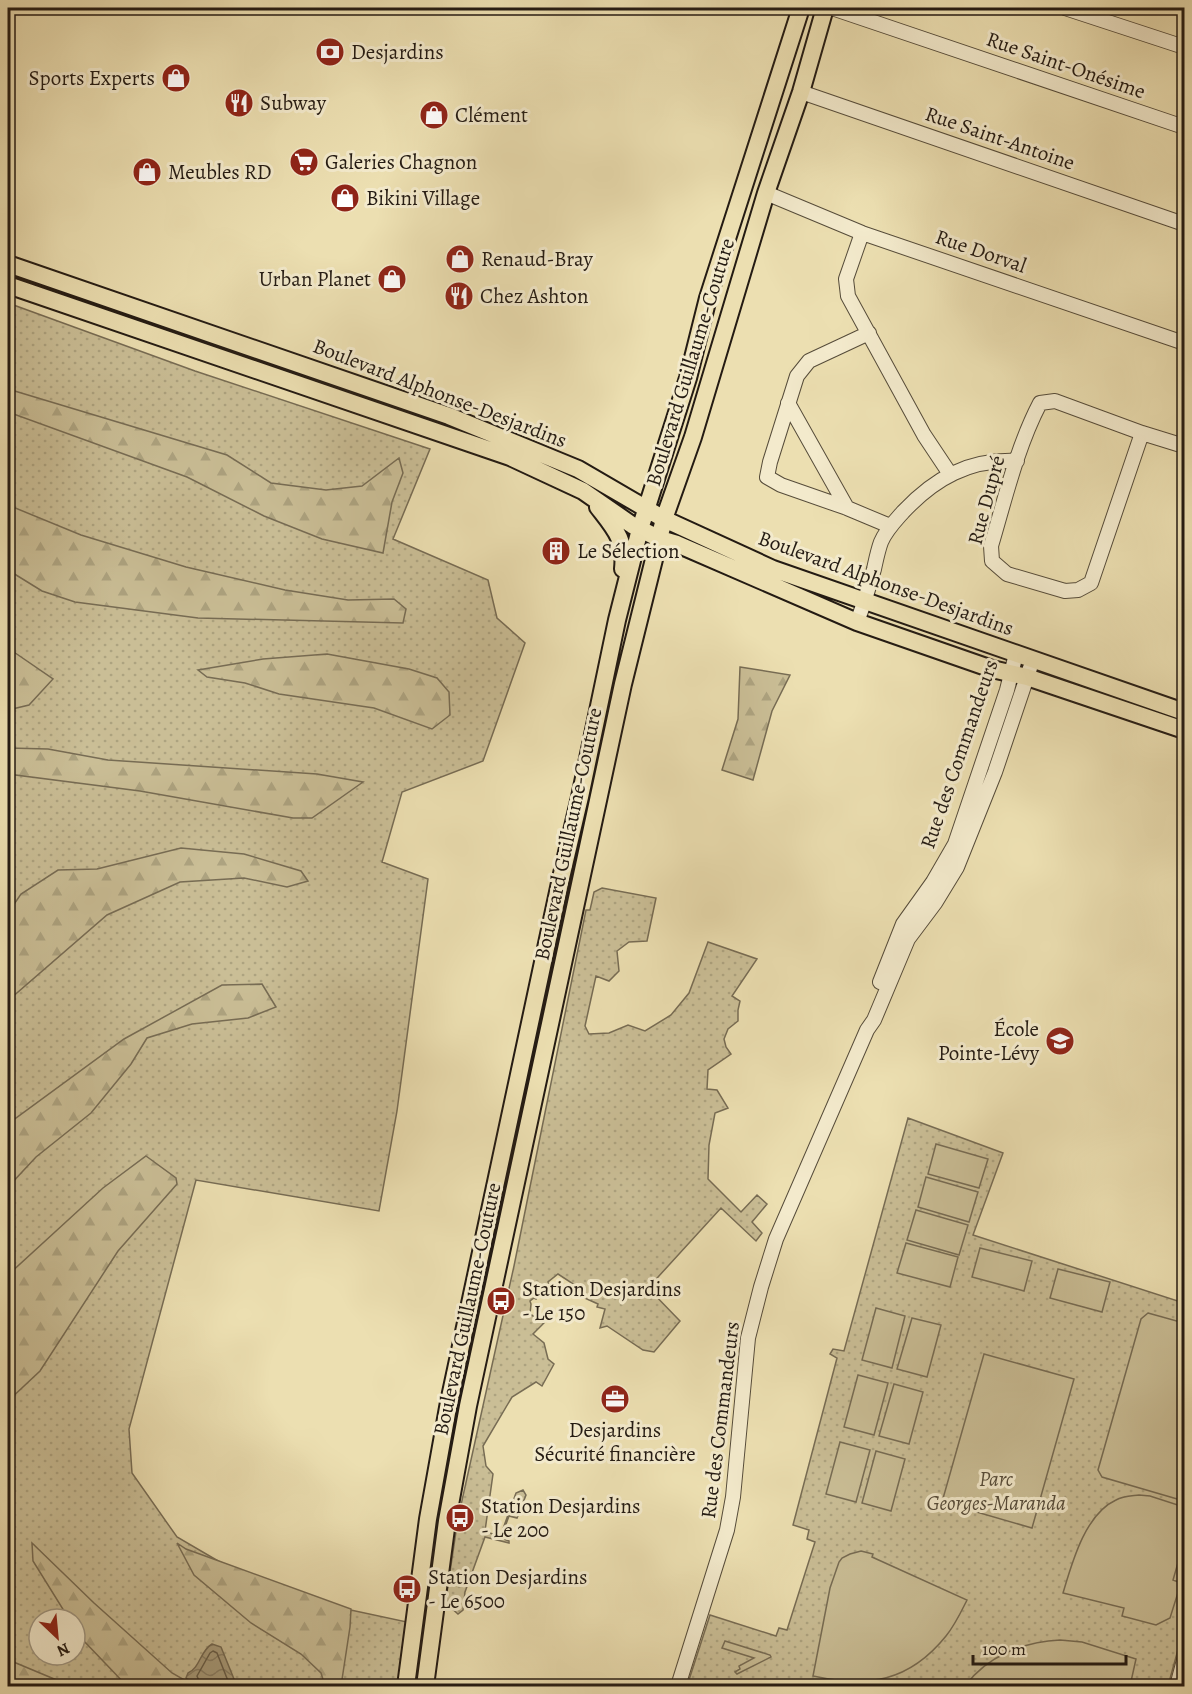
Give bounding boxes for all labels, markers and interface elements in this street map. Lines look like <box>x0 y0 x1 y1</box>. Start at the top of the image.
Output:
street label: Rue Saint-Onésime <box>983 25 1149 105</box>
bank icon: Desjardins <box>314 36 346 68</box>
place label: Desjardins <box>351 38 444 66</box>
shop icon: Sports Experts <box>160 62 192 94</box>
place label: Sports Experts <box>28 64 155 92</box>
restaurant icon: Subway <box>223 87 255 119</box>
place label: Subway <box>260 89 327 117</box>
shop icon: Clément <box>418 99 450 131</box>
street label: Rue Saint-Antoine <box>921 99 1079 177</box>
place label: Clément <box>455 101 528 129</box>
supermarket icon: Galeries Chagnon <box>288 146 320 178</box>
place label: Galeries Chagnon <box>325 148 477 176</box>
shop icon: Meubles RD <box>131 156 163 188</box>
place label: Meubles RD <box>168 158 272 186</box>
shop icon: Bikini Village <box>329 182 361 214</box>
place label: Bikini Village <box>366 184 480 212</box>
street label: Rue Dorval <box>932 222 1030 280</box>
street label: Boulevard Guillaume-Couture <box>639 235 741 489</box>
shop icon: Renaud-Bray <box>444 243 476 275</box>
place label: Renaud-Bray <box>481 245 593 273</box>
shop icon: Urban Planet <box>376 263 408 295</box>
place label: Urban Planet <box>259 265 371 293</box>
restaurant icon: Chez Ashton <box>443 280 475 312</box>
place label: Chez Ashton <box>480 282 588 310</box>
street label: Boulevard Alphonse-Desjardins <box>309 332 571 454</box>
street label: Rue Dupré <box>961 452 1011 548</box>
street label: Boulevard Alphonse-Desjardins <box>754 524 1018 642</box>
building icon: Le Sélection <box>540 535 572 567</box>
place label: Le Sélection <box>577 537 680 565</box>
street label: Rue des Commandeurs <box>913 656 1005 852</box>
street label: Boulevard Guillaume-Couture <box>527 705 609 963</box>
place label: École Pointe-Lévy <box>938 1015 1040 1067</box>
school or university icon: École Pointe-Lévy <box>1044 1025 1076 1057</box>
street label: Boulevard Guillaume-Couture <box>426 1180 508 1438</box>
place label: Station Desjardins - Le 150 <box>522 1275 681 1327</box>
bus stop icon: Station Desjardins - Le 150 <box>485 1285 517 1317</box>
street label: Rue des Commandeurs <box>694 1320 746 1520</box>
office icon: Desjardins Sécurité financière <box>599 1383 631 1415</box>
place label: Desjardins Sécurité financière <box>534 1416 696 1468</box>
park label: Parc Georges-Maranda <box>926 1465 1066 1517</box>
place label: Station Desjardins - Le 200 <box>481 1492 640 1544</box>
bus stop icon: Station Desjardins - Le 200 <box>444 1502 476 1534</box>
place label: Station Desjardins - Le 6500 <box>428 1563 587 1615</box>
bus stop icon: Station Desjardins - Le 6500 <box>391 1573 423 1605</box>
north arrow <box>27 1607 87 1667</box>
scale bar <box>973 1628 1126 1666</box>
text: N <box>53 1637 73 1662</box>
text: 100 m <box>982 1637 1026 1661</box>

